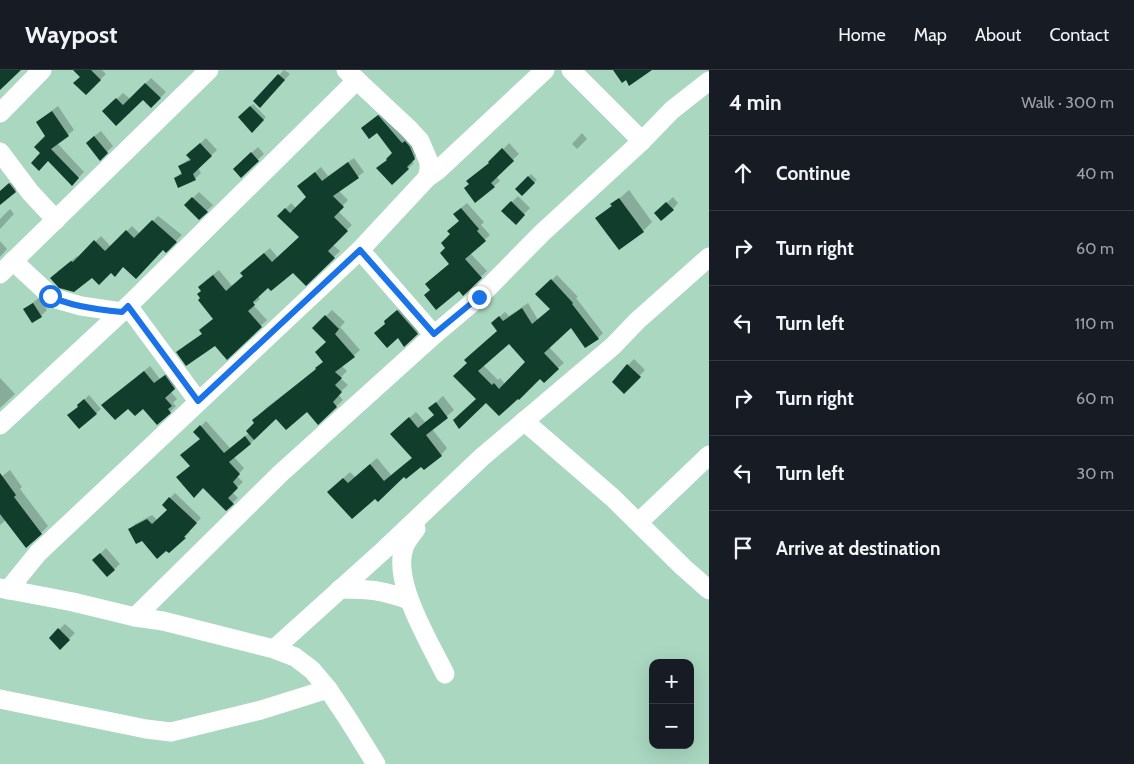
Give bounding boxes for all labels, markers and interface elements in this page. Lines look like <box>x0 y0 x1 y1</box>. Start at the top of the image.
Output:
text: Waypost <box>25 20 117 49</box>
text: Home <box>838 24 886 46</box>
text: Map <box>914 24 947 46</box>
text: About <box>975 24 1021 46</box>
text: Contact <box>1049 24 1109 46</box>
text: 4 min <box>729 90 782 115</box>
text: Walk · 300 m <box>1021 93 1114 112</box>
icon: ahead <box>729 159 757 187</box>
text: Continue <box>776 162 850 185</box>
text: 40 m <box>1076 164 1114 183</box>
icon: right <box>729 234 757 262</box>
text: Turn right <box>776 237 854 260</box>
text: 60 m <box>1076 239 1114 258</box>
route start <box>39 285 62 308</box>
route end <box>468 286 491 309</box>
icon: left <box>729 309 757 337</box>
text: Turn left <box>776 312 844 335</box>
text: 110 m <box>1075 314 1114 333</box>
icon: right <box>729 384 757 412</box>
text: Turn right <box>776 387 854 410</box>
text: 60 m <box>1076 389 1114 408</box>
icon: left <box>729 459 757 487</box>
text: Turn left <box>776 462 844 485</box>
text: 30 m <box>1077 464 1114 483</box>
icon: arrive <box>729 534 757 562</box>
text: Arrive at destination <box>776 537 940 560</box>
map controls <box>649 659 694 749</box>
button: + <box>649 659 694 704</box>
button: − <box>649 704 694 749</box>

